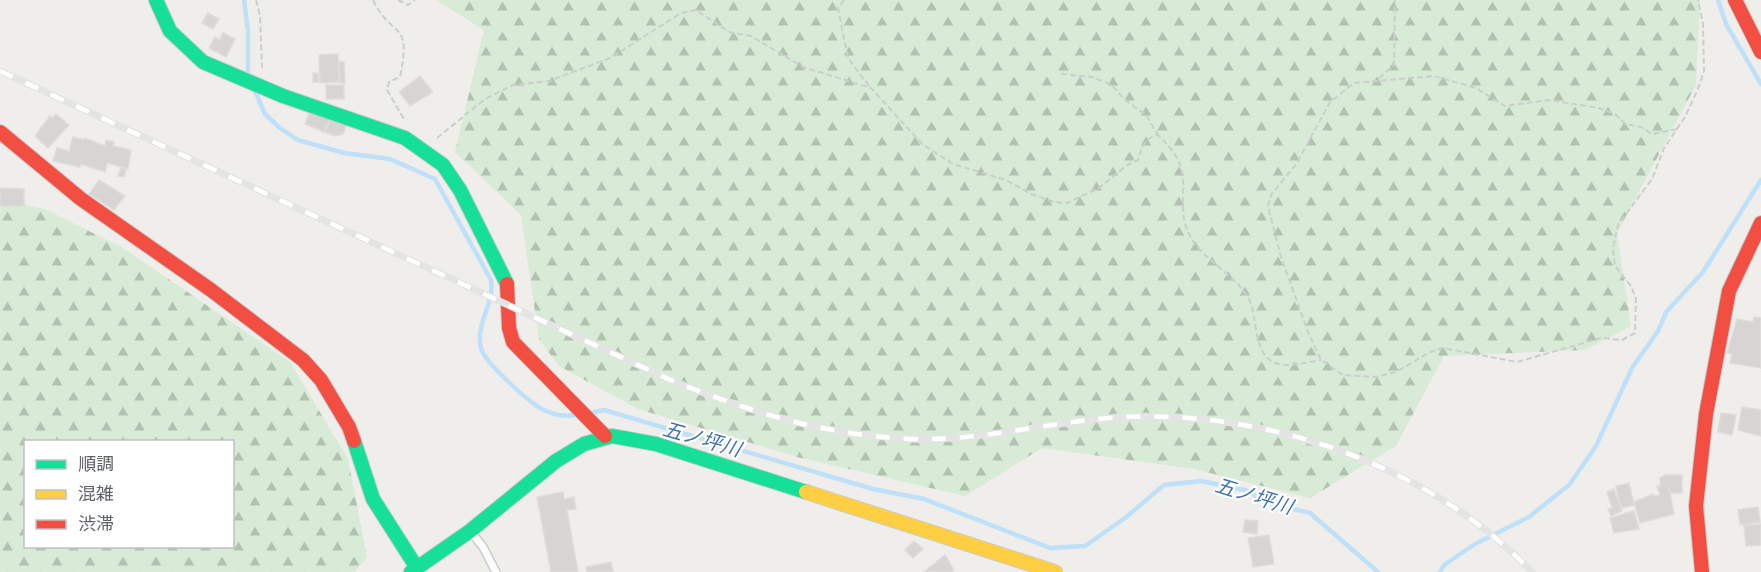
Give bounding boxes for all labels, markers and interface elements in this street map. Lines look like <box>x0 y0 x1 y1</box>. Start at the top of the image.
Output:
water label: 五ノ坪川 <box>660 416 746 462</box>
legend <box>24 440 234 548</box>
text: 順調 <box>78 453 114 474</box>
water label: 五ノ坪川 <box>1212 473 1298 520</box>
text: 混雑 <box>78 483 114 504</box>
text: 渋滞 <box>78 513 114 534</box>

